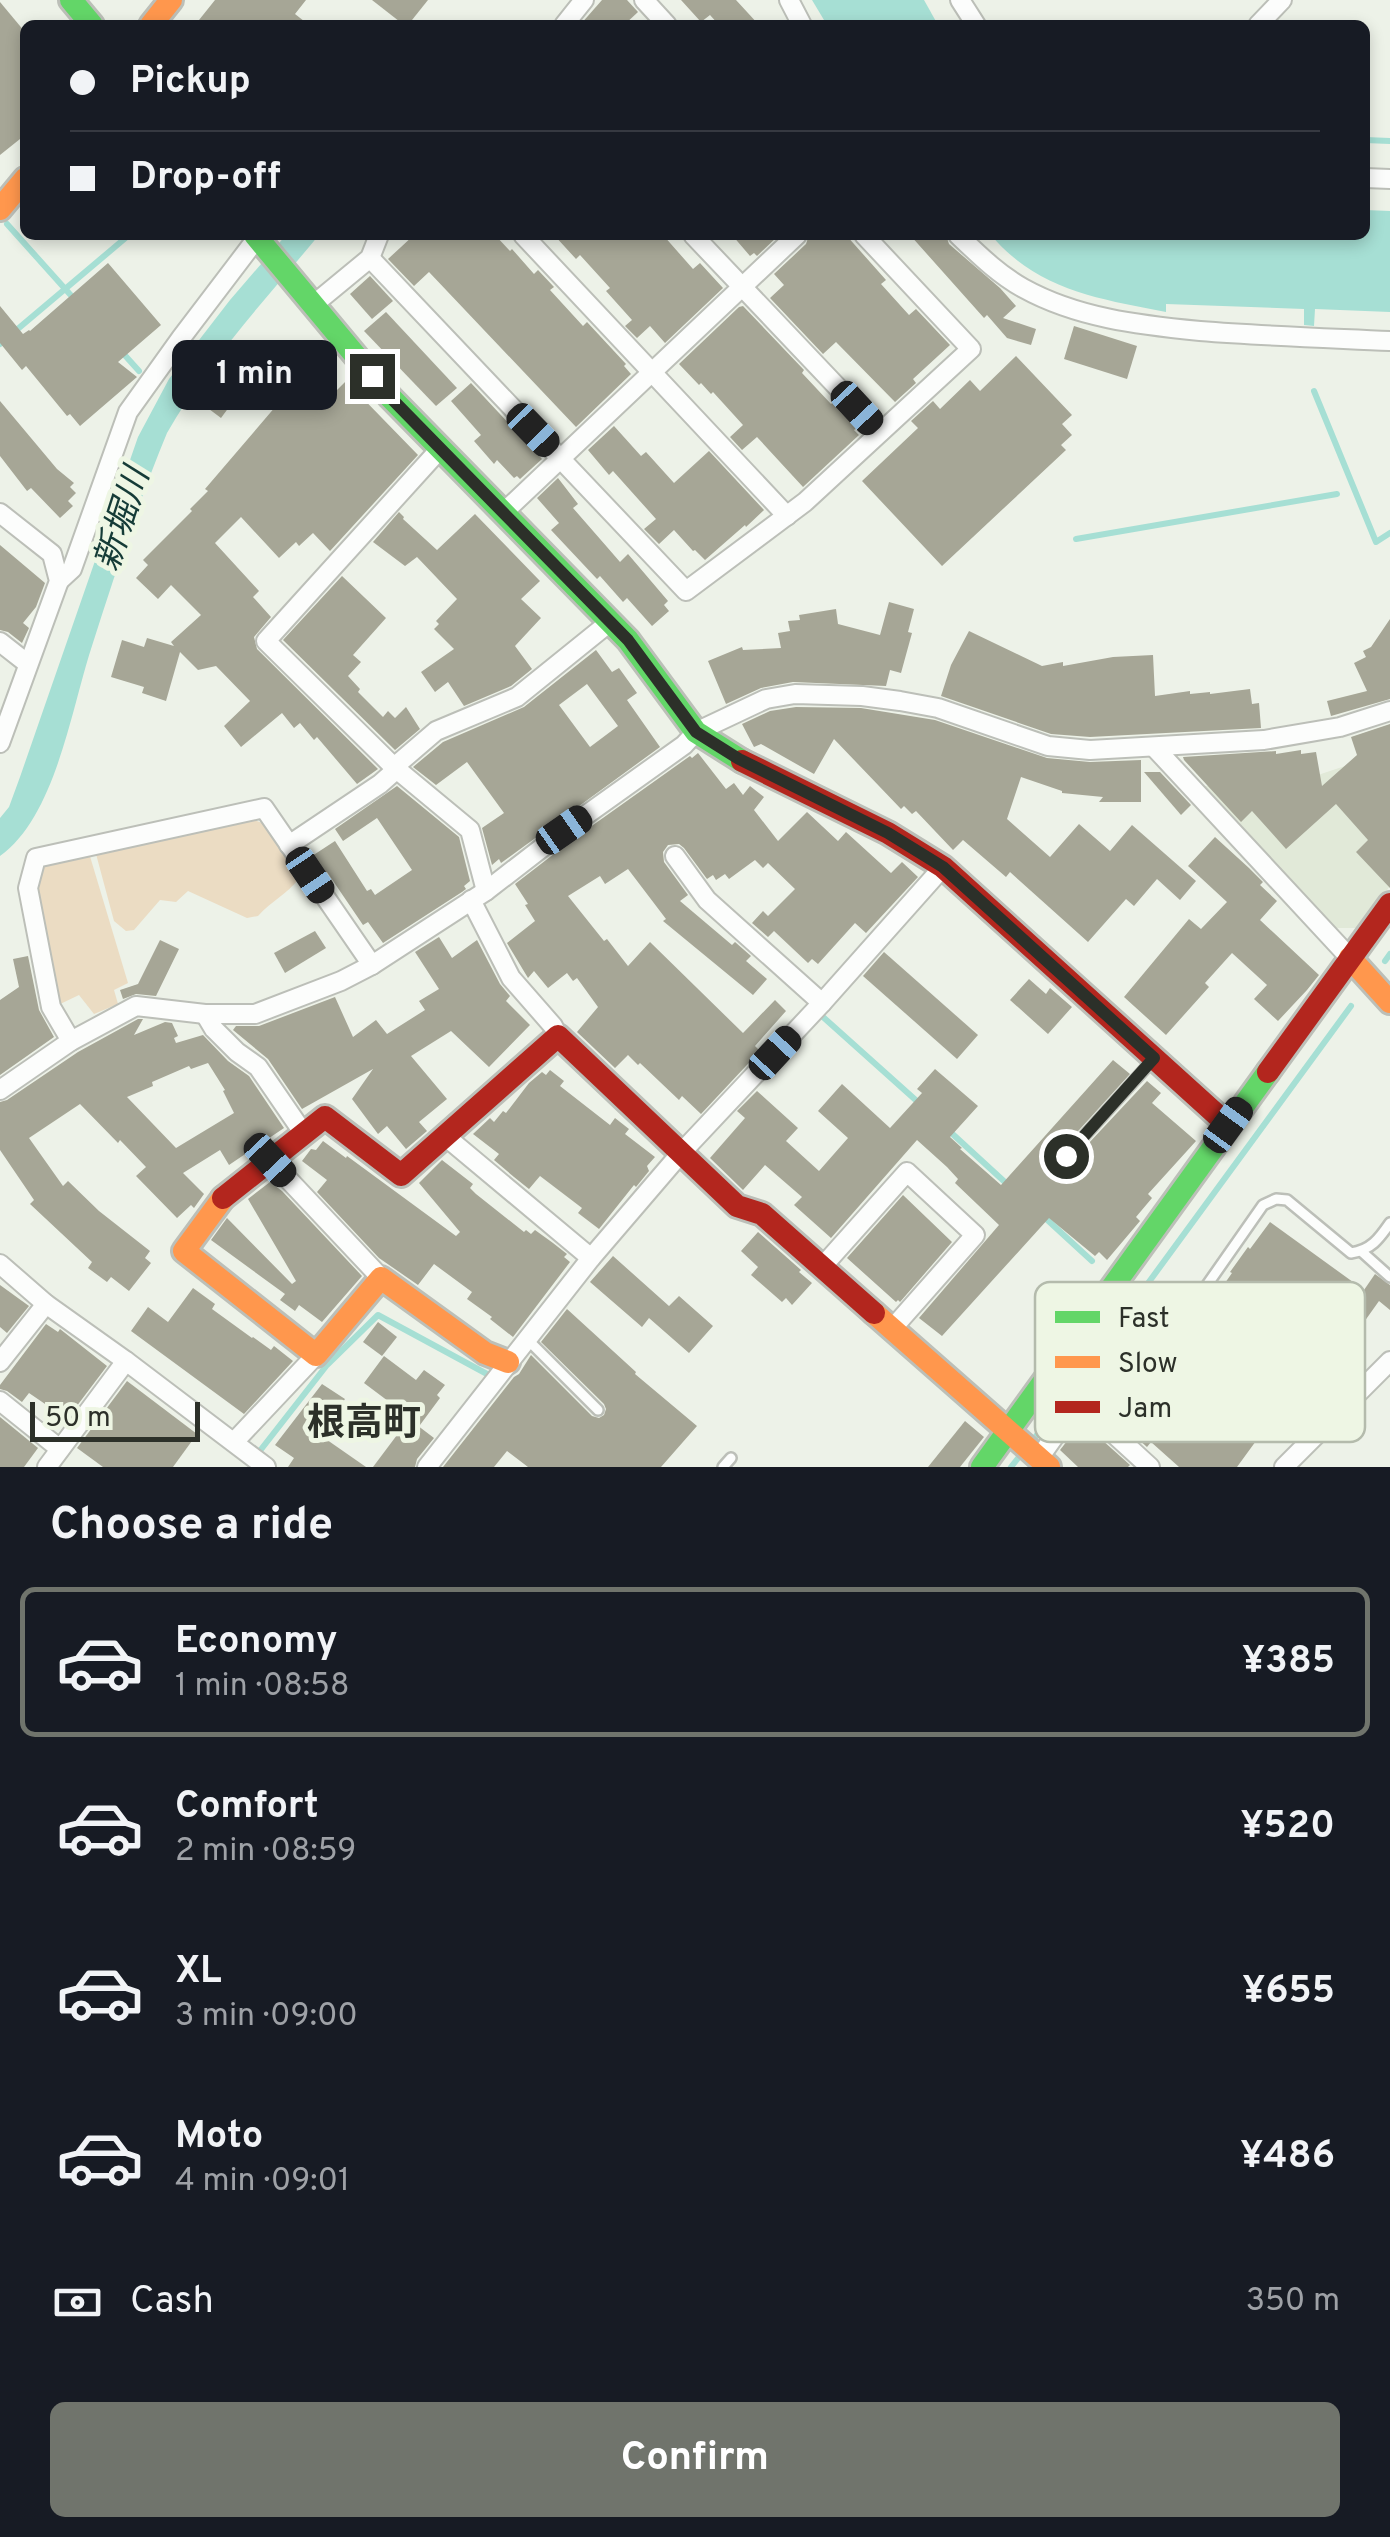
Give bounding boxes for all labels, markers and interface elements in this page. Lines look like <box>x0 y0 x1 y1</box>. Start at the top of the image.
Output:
text: Pickup <box>130 58 251 107</box>
text: Drop-off <box>130 154 281 203</box>
callout: 1 min <box>172 341 337 411</box>
route end <box>350 354 395 399</box>
text: 1 min <box>216 355 293 395</box>
car <box>826 376 888 440</box>
car <box>501 398 565 462</box>
water label: 新堀川 <box>87 459 162 577</box>
car <box>531 801 597 859</box>
car <box>281 842 339 908</box>
car <box>744 1021 806 1085</box>
car <box>1198 1092 1258 1158</box>
car <box>239 1128 301 1192</box>
route start <box>1044 1134 1089 1179</box>
legend <box>1035 1282 1365 1442</box>
text: Fast <box>1118 1302 1170 1338</box>
text: Slow <box>1118 1347 1177 1383</box>
text: Jam <box>1118 1392 1172 1428</box>
scale bar <box>30 1397 200 1442</box>
text: 50 m <box>45 1401 111 1437</box>
district label: 根高町 <box>307 1401 421 1450</box>
text: Choose a ride <box>50 1498 333 1555</box>
icon: car <box>55 1617 145 1707</box>
text: Economy <box>175 1618 337 1667</box>
text: ¥385 <box>1242 1638 1335 1687</box>
text: 1 min · 08:58 <box>175 1667 349 1707</box>
icon: car <box>55 1782 145 1872</box>
text: Comfort <box>175 1783 319 1832</box>
text: ¥520 <box>1240 1803 1335 1852</box>
text: 2 min · 08:59 <box>175 1832 356 1872</box>
icon: car <box>55 1947 145 2037</box>
text: XL <box>175 1948 222 1997</box>
text: ¥655 <box>1242 1968 1335 2017</box>
text: 3 min · 09:00 <box>175 1997 358 2037</box>
icon: car <box>55 2112 145 2202</box>
text: Moto <box>175 2113 263 2162</box>
text: ¥486 <box>1240 2133 1335 2182</box>
text: 4 min · 09:01 <box>175 2162 350 2202</box>
icon: cash <box>50 2275 105 2330</box>
text: Cash <box>130 2278 214 2327</box>
text: 350 m <box>1246 2282 1340 2322</box>
button: Confirm <box>50 2402 1340 2517</box>

